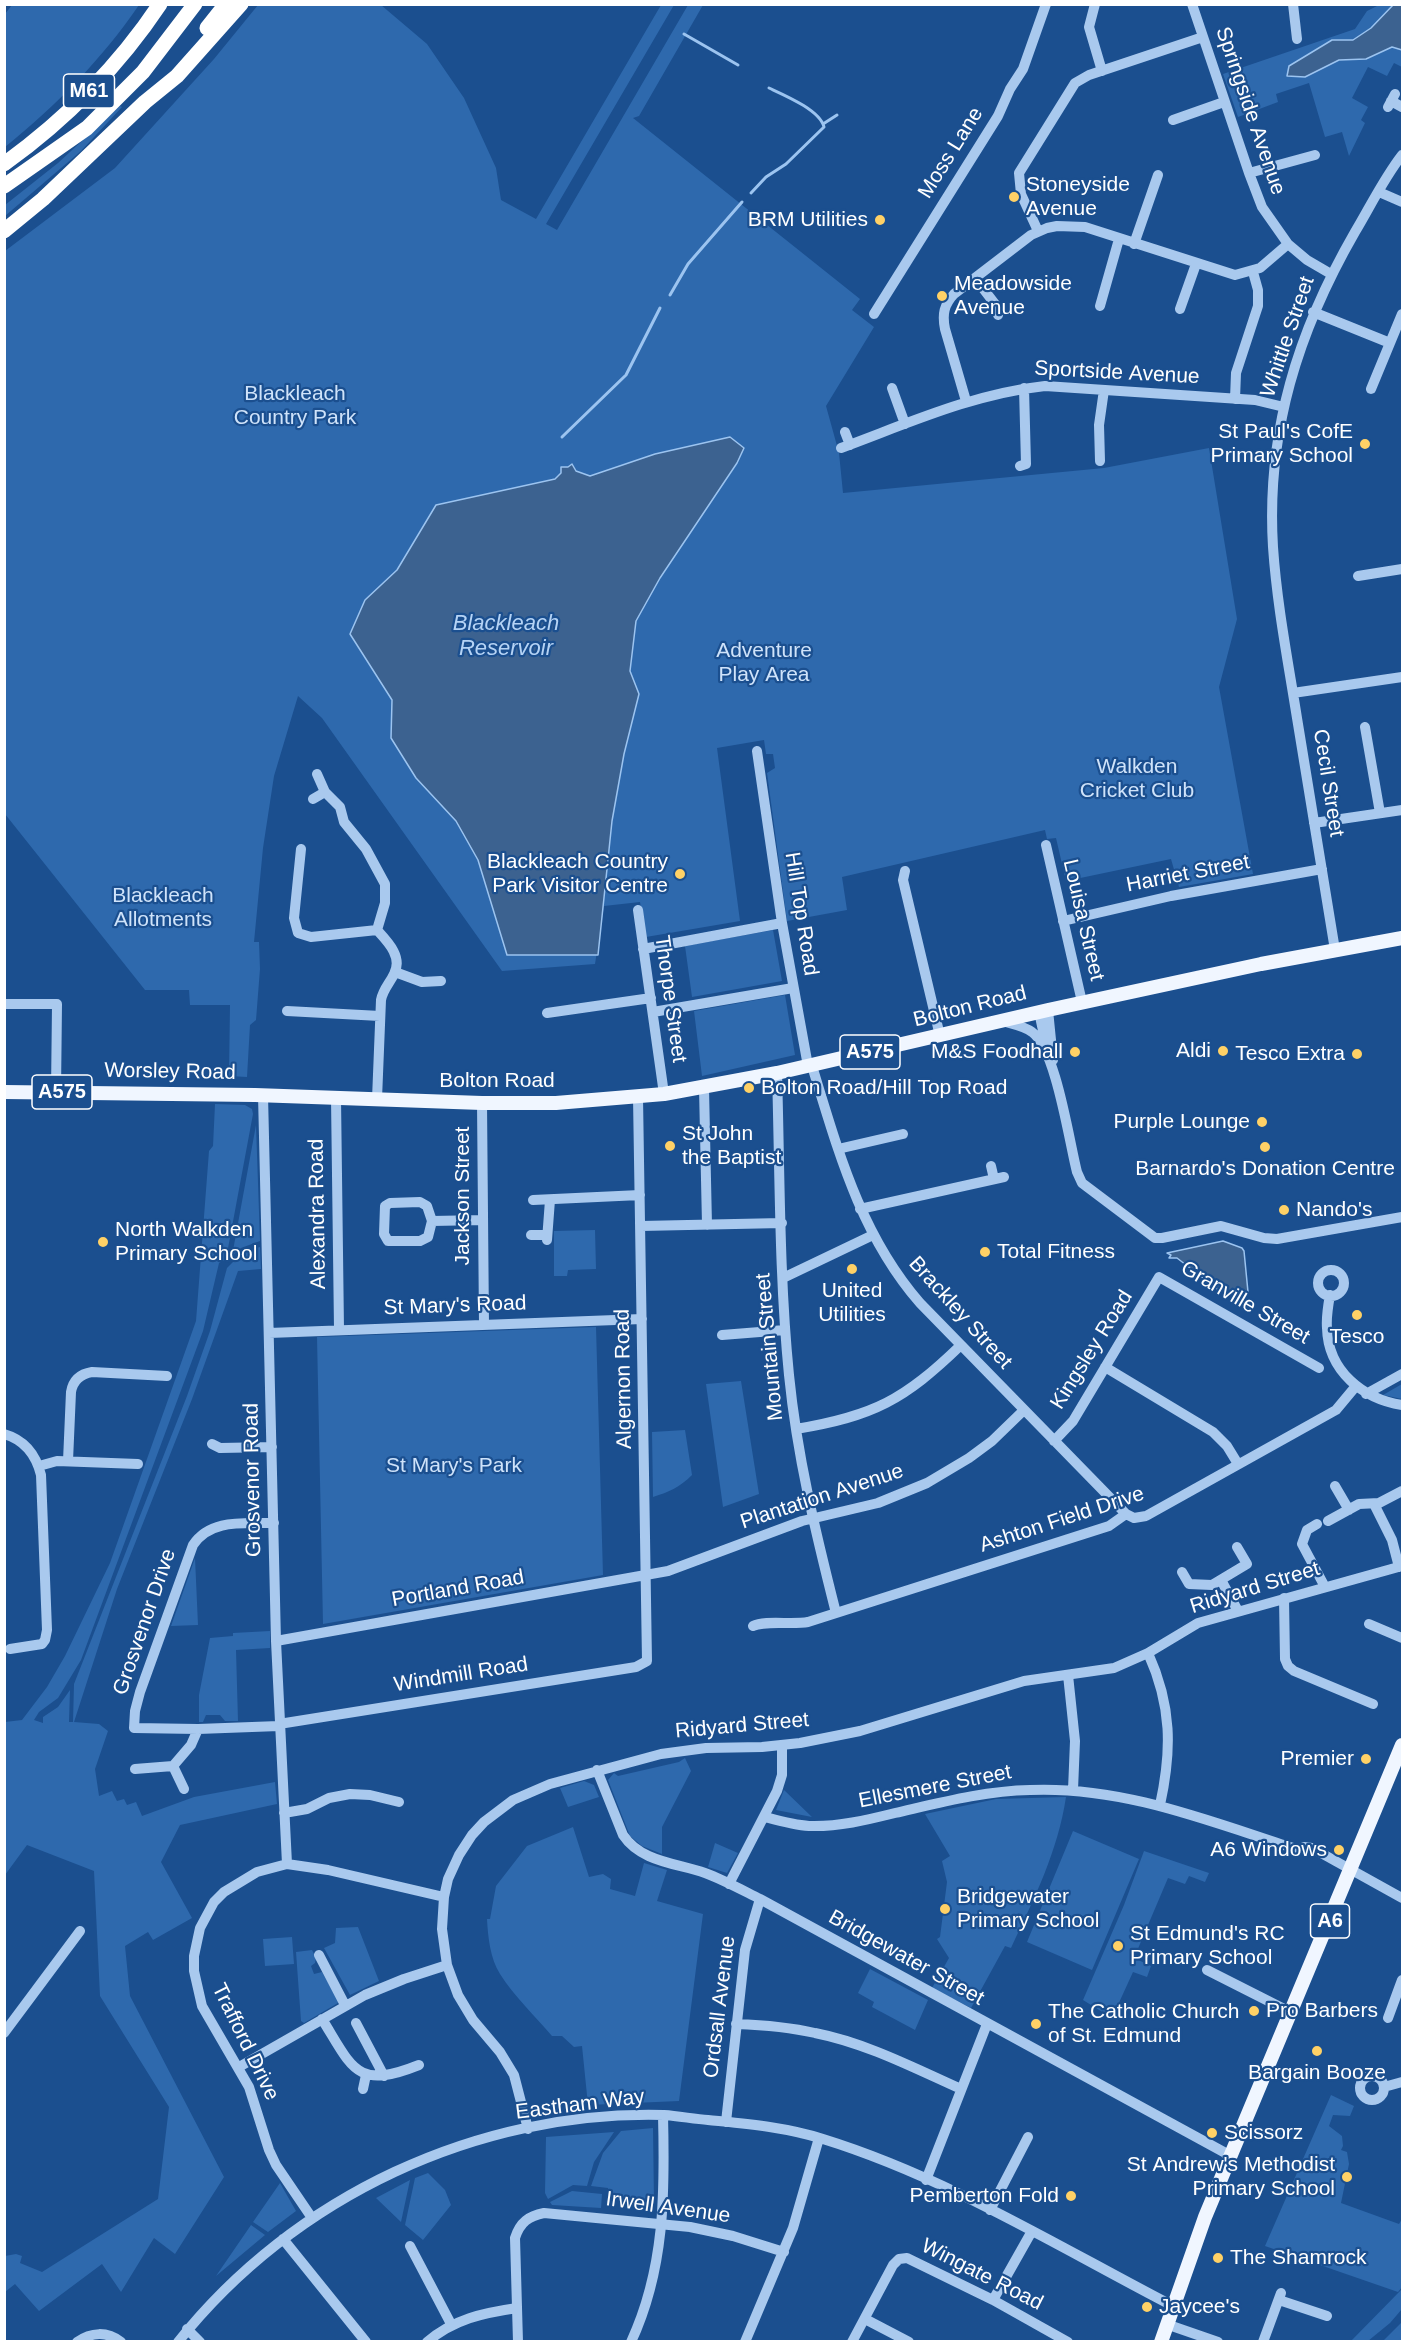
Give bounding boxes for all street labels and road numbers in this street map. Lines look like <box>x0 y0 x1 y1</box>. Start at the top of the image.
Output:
street label: Springside Avenue <box>1209 24 1291 198</box>
road number: M61 <box>64 74 115 108</box>
street label: Moss Lane <box>913 103 989 203</box>
street label: Whittle Street <box>1256 273 1320 401</box>
street label: Sportside Avenue <box>1034 356 1200 390</box>
street label: Cecil Street <box>1307 727 1349 839</box>
street label: Hill Top Road <box>779 850 823 978</box>
street label: Harriet Street <box>1124 850 1252 898</box>
street label: Louisa Street <box>1057 857 1109 983</box>
street label: Thorpe Street <box>649 934 691 1064</box>
street label: Bolton Road <box>911 981 1029 1033</box>
road number: A575 <box>840 1035 900 1069</box>
street label: Worsley Road <box>104 1058 236 1086</box>
street label: Bolton Road <box>439 1068 555 1094</box>
road number: A575 <box>32 1075 92 1109</box>
street label: Jackson Street <box>450 1127 476 1265</box>
street label: Alexandra Road <box>304 1138 332 1290</box>
street label: Brackley Street <box>903 1252 1017 1374</box>
street label: Granville Street <box>1176 1256 1314 1350</box>
street label: Mountain Street <box>751 1272 789 1422</box>
street label: Kingsley Road <box>1045 1286 1139 1414</box>
street label: St Mary's Road <box>383 1291 527 1321</box>
street label: Algernon Road <box>610 1309 638 1449</box>
street label: Grosvenor Road <box>239 1403 267 1557</box>
street label: Plantation Avenue <box>737 1459 907 1535</box>
street label: Ashton Field Drive <box>977 1482 1147 1558</box>
street label: Grosvenor Drive <box>108 1546 182 1698</box>
street label: Ridyard Street <box>1187 1556 1323 1620</box>
street label: Portland Road <box>390 1565 526 1613</box>
street label: Windmill Road <box>392 1652 530 1698</box>
street label: Ridyard Street <box>674 1708 810 1744</box>
street label: Ellesmere Street <box>856 1760 1014 1814</box>
road number: A6 <box>1310 1904 1350 1938</box>
street label: Bridgewater Street <box>824 1905 988 2011</box>
street label: Ordsall Avenue <box>699 1934 741 2080</box>
street label: Trafford Drive <box>206 1979 284 2105</box>
street label: Eastham Way <box>514 2085 646 2125</box>
street label: Irwell Avenue <box>604 2187 732 2229</box>
street label: Wingate Road <box>917 2234 1047 2316</box>

